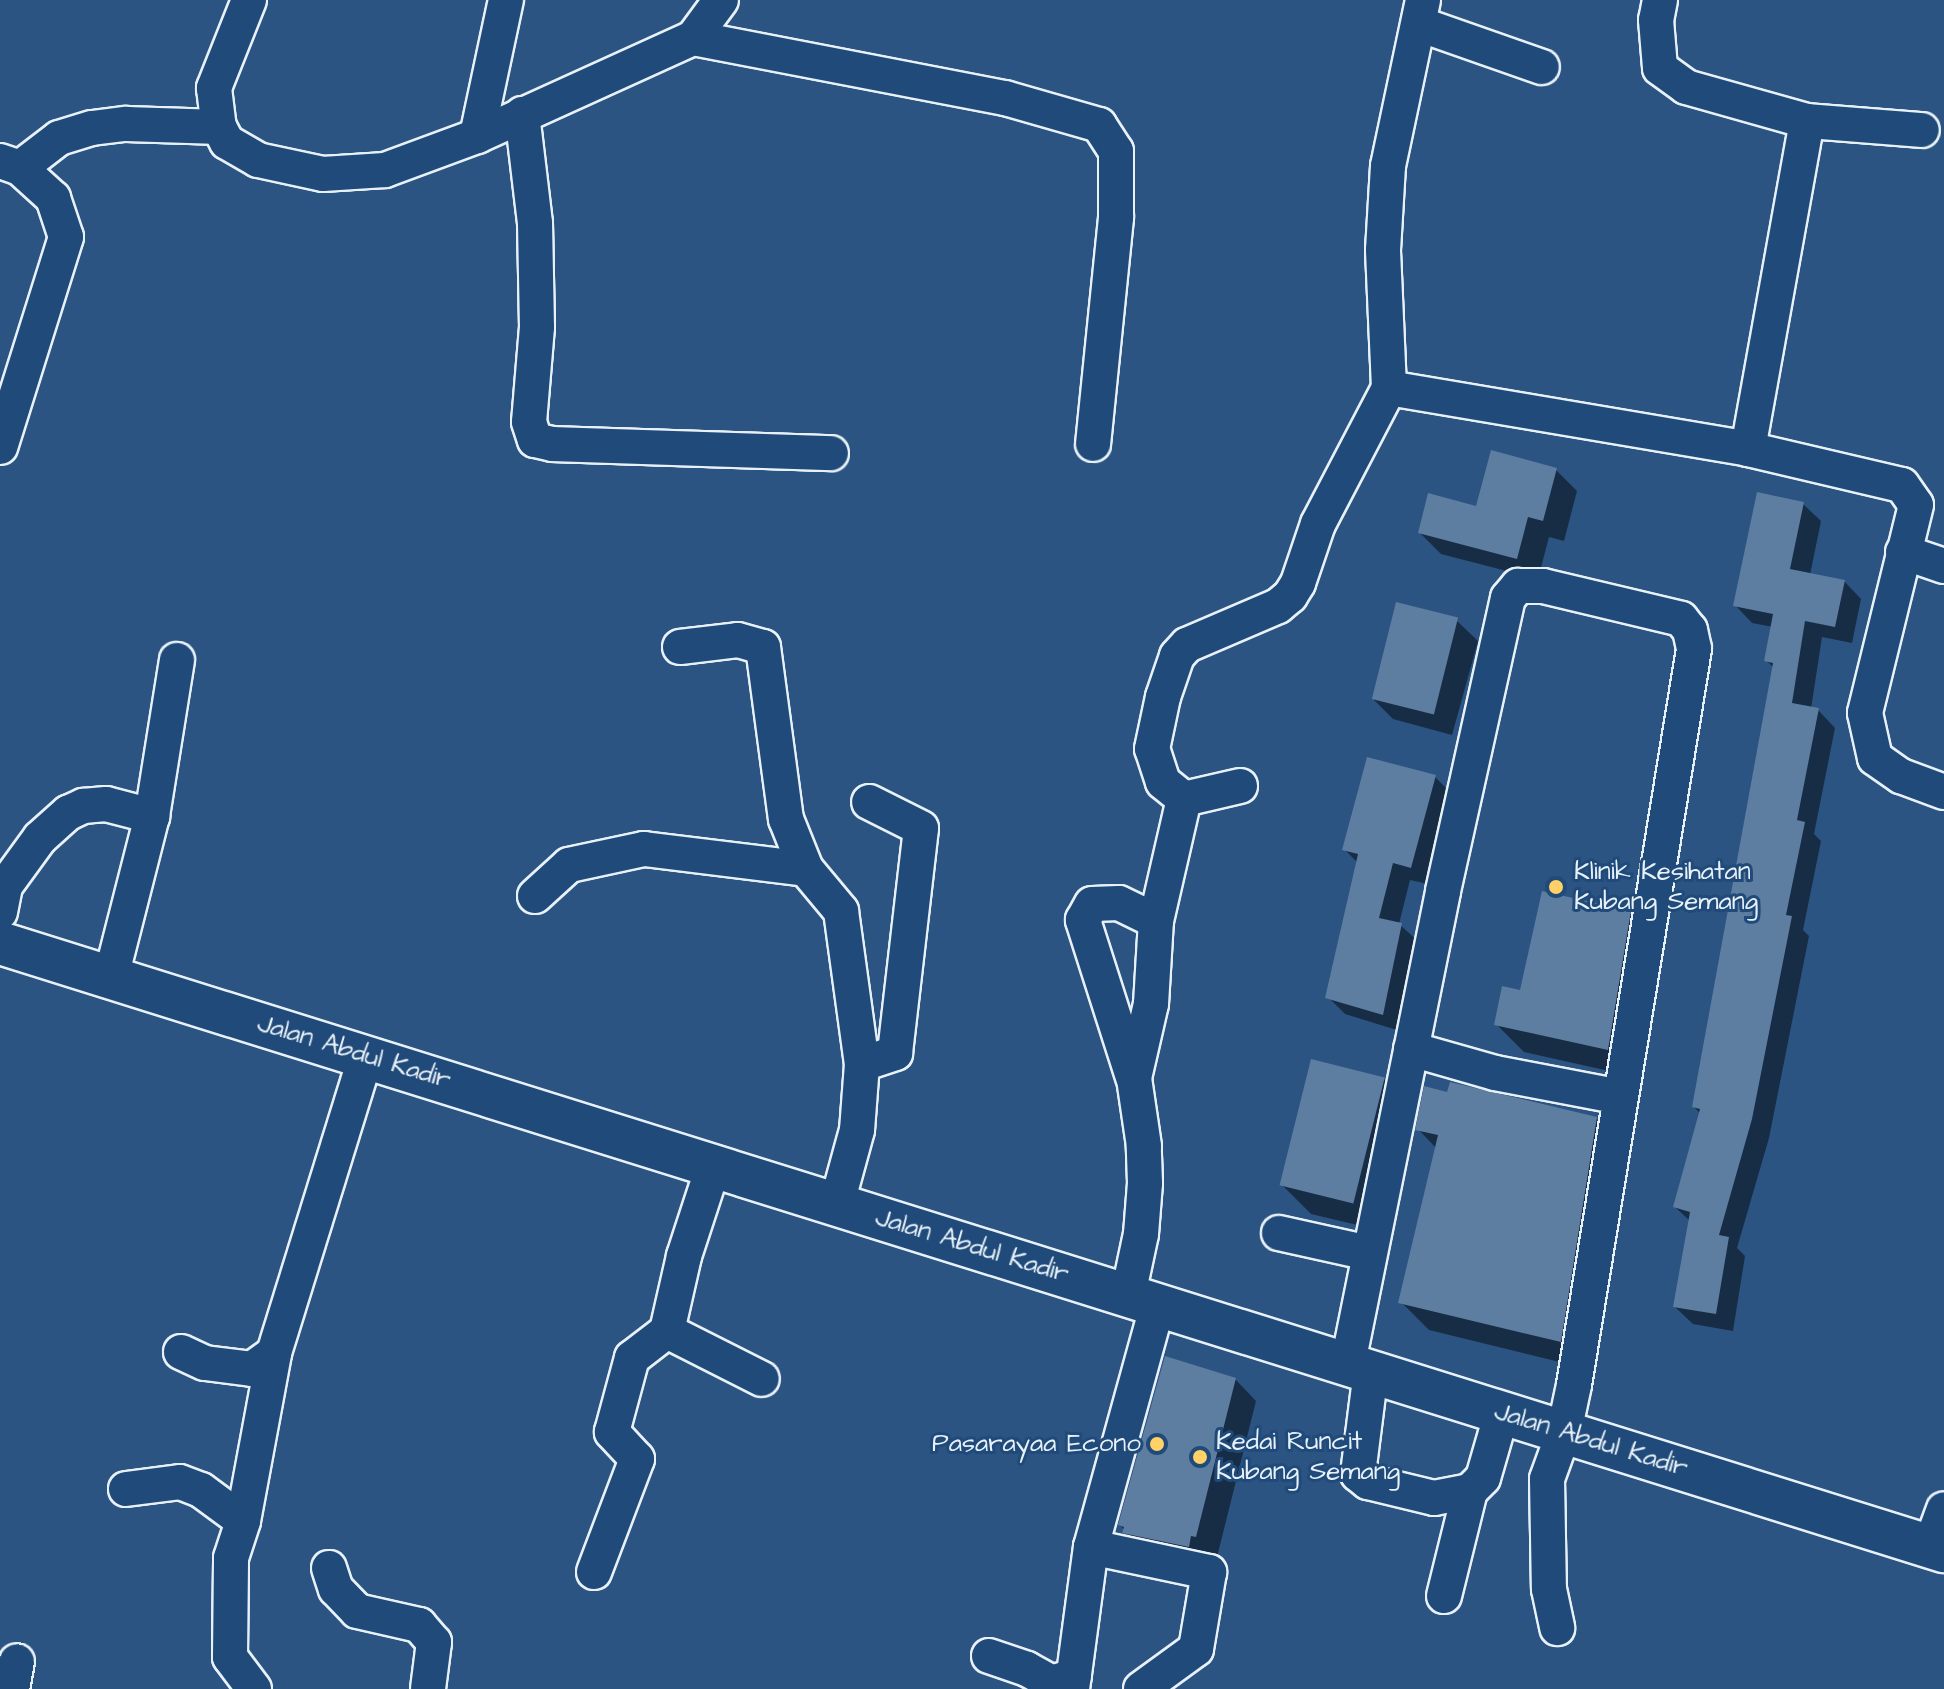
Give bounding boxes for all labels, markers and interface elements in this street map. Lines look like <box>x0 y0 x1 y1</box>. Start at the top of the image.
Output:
place label: Klinik Kesihatan Kubang Semang <box>1574 856 1758 918</box>
marker: Klinik Kesihatan Kubang Semang <box>1545 876 1567 898</box>
street label: Jalan Abdul Kadir <box>254 1008 454 1096</box>
street label: Jalan Abdul Kadir <box>872 1202 1072 1290</box>
street label: Jalan Abdul Kadir <box>1491 1396 1691 1484</box>
place label: Kedai Runcit Kubang Semang <box>1216 1426 1400 1488</box>
place label: Pasarayaa Econo <box>932 1428 1141 1460</box>
marker: Pasarayaa Econo <box>1148 1435 1166 1453</box>
marker: Kedai Runcit Kubang Semang <box>1191 1448 1209 1466</box>

